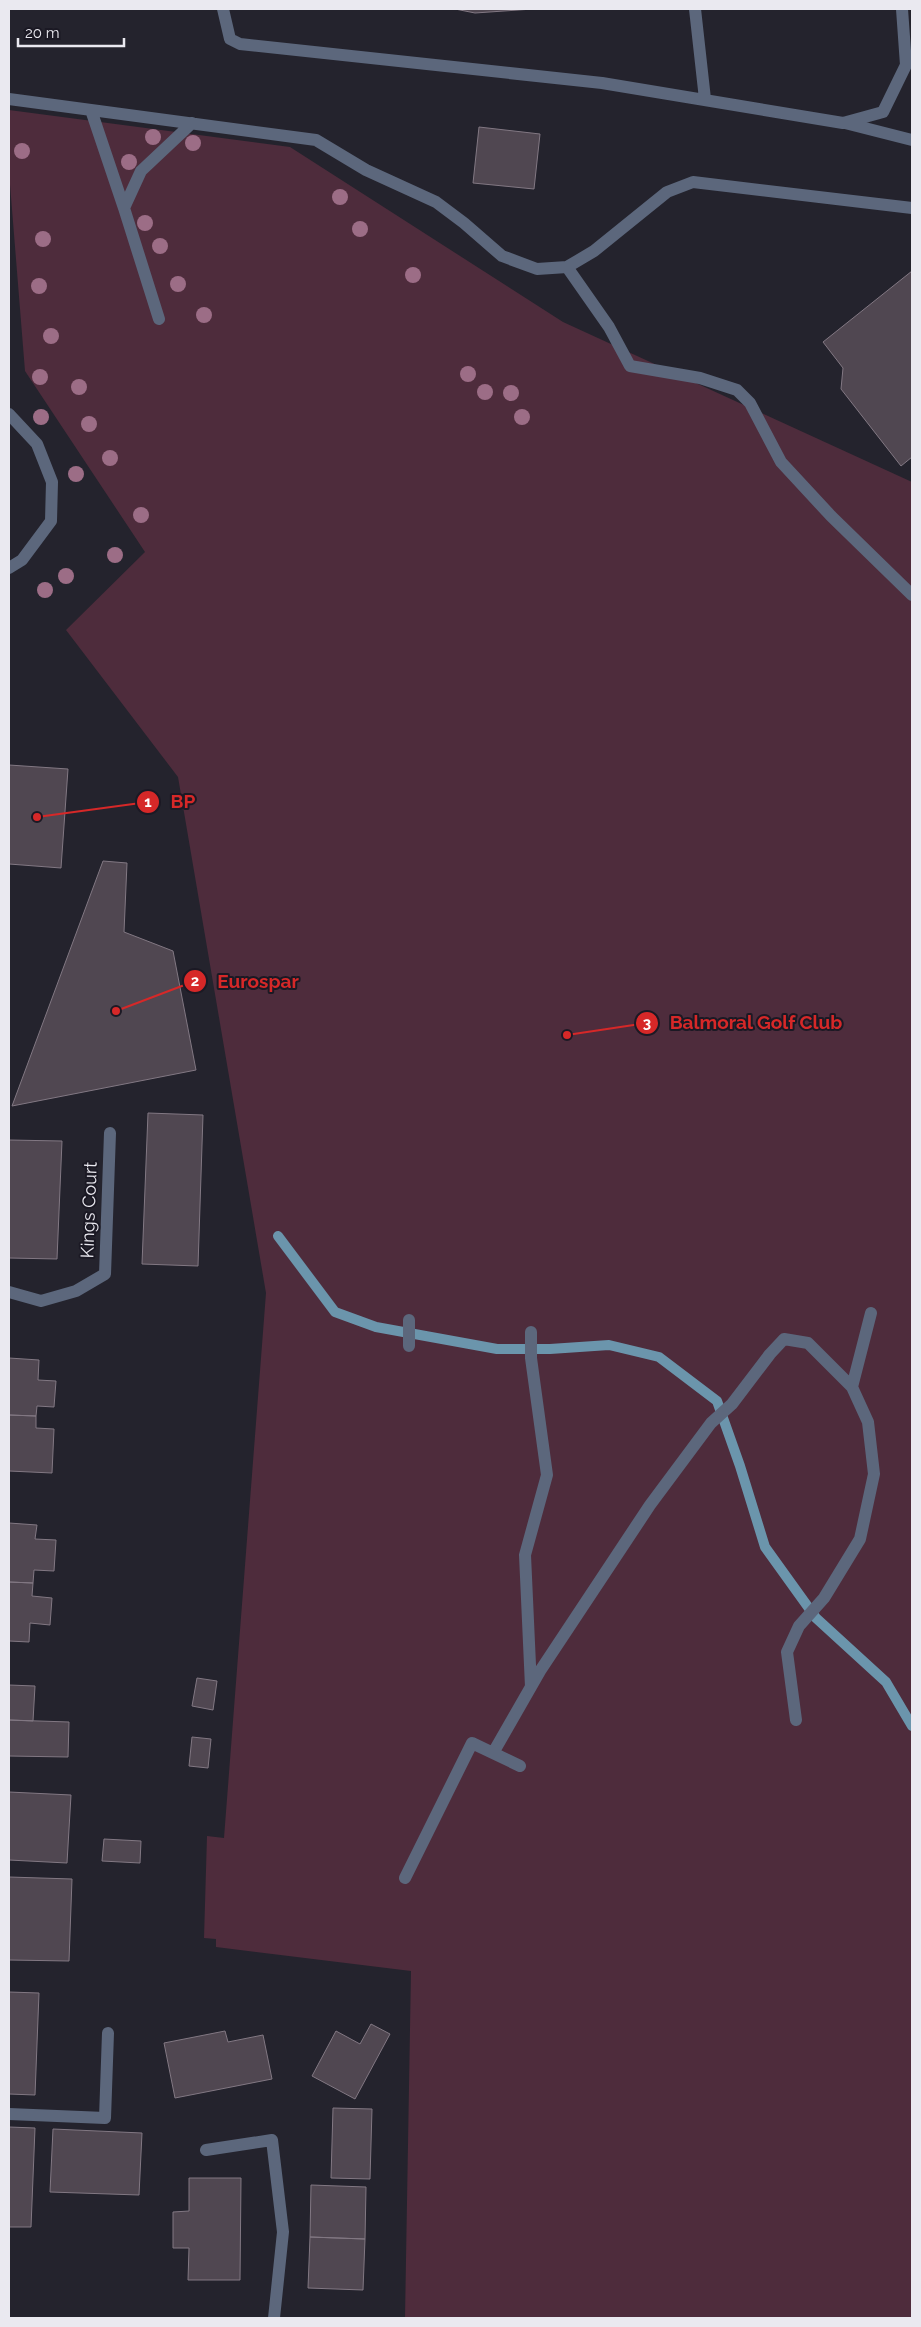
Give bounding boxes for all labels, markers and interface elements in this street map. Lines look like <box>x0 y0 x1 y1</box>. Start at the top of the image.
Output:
scale bar <box>18 15 124 47</box>
text: 20 m <box>25 24 60 42</box>
callout: BP <box>135 785 205 819</box>
text: BP <box>171 790 196 812</box>
text: 1 <box>144 793 152 811</box>
callout: Eurospar <box>182 964 309 998</box>
text: Eurospar <box>217 970 299 992</box>
text: 2 <box>191 972 199 990</box>
callout: Balmoral Golf Club <box>634 1006 853 1040</box>
text: Balmoral Golf Club <box>670 1011 842 1033</box>
text: 3 <box>643 1014 651 1032</box>
street label: Kings Court <box>76 1161 101 1259</box>

